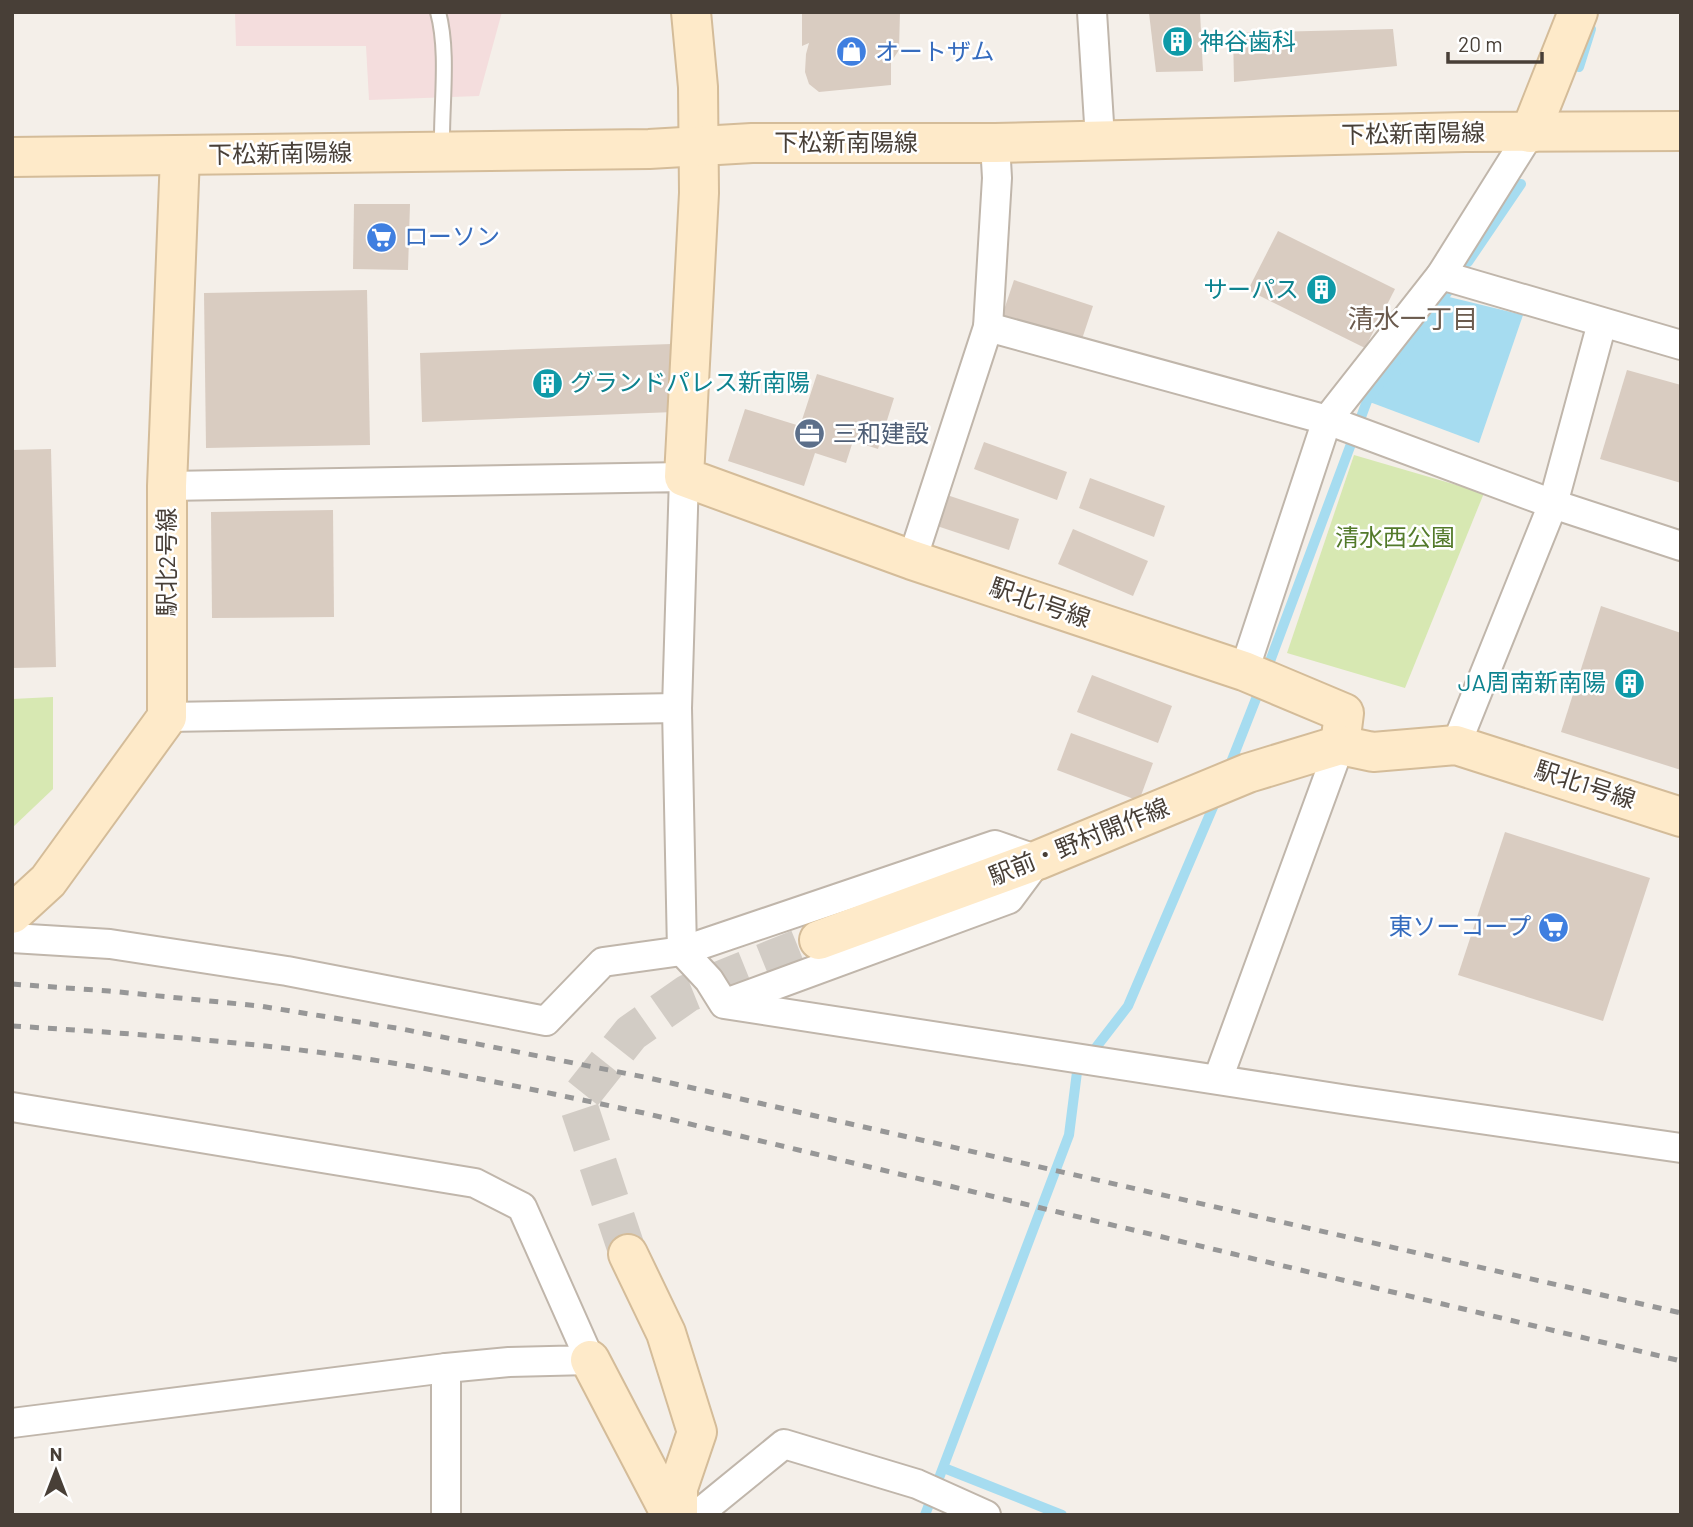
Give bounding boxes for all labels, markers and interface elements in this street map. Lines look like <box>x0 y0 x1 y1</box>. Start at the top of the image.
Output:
scale bar <box>1448 21 1542 65</box>
building icon: 神谷歯科 <box>1160 25 1194 59</box>
place label: 神谷歯科 <box>1200 26 1296 55</box>
text: 20 m <box>1458 31 1503 56</box>
shop icon: オートザム <box>835 35 869 69</box>
place label: オートザム <box>875 36 995 65</box>
street label: 下松新南陽線 <box>1341 117 1485 148</box>
street label: 下松新南陽線 <box>774 127 918 156</box>
street label: 下松新南陽線 <box>208 137 352 168</box>
supermarket icon: ローソン <box>364 220 398 254</box>
place label: ローソン <box>404 221 500 250</box>
building icon: サーパス <box>1305 273 1339 307</box>
place label: サーパス <box>1203 274 1299 303</box>
district label: 清水一丁目 <box>1348 302 1478 333</box>
building icon: グランドパレス新南陽 <box>530 366 564 400</box>
place label: グランドパレス新南陽 <box>570 367 810 396</box>
office icon: 三和建設 <box>793 417 827 451</box>
place label: 三和建設 <box>833 418 929 447</box>
street label: 駅北2号線 <box>151 508 180 616</box>
park label: 清水西公園 <box>1335 522 1455 551</box>
street label: 駅北1号線 <box>986 571 1095 632</box>
building icon: JA周南新南陽 <box>1612 666 1646 700</box>
place label: JA周南新南陽 <box>1458 667 1606 696</box>
street label: 駅北1号線 <box>1531 754 1640 813</box>
street label: 駅前・野村開作線 <box>984 791 1173 890</box>
supermarket icon: 東ソーコープ <box>1537 910 1571 944</box>
place label: 東ソーコープ <box>1388 911 1531 940</box>
north arrow <box>21 1436 91 1506</box>
text: N <box>50 1442 62 1465</box>

